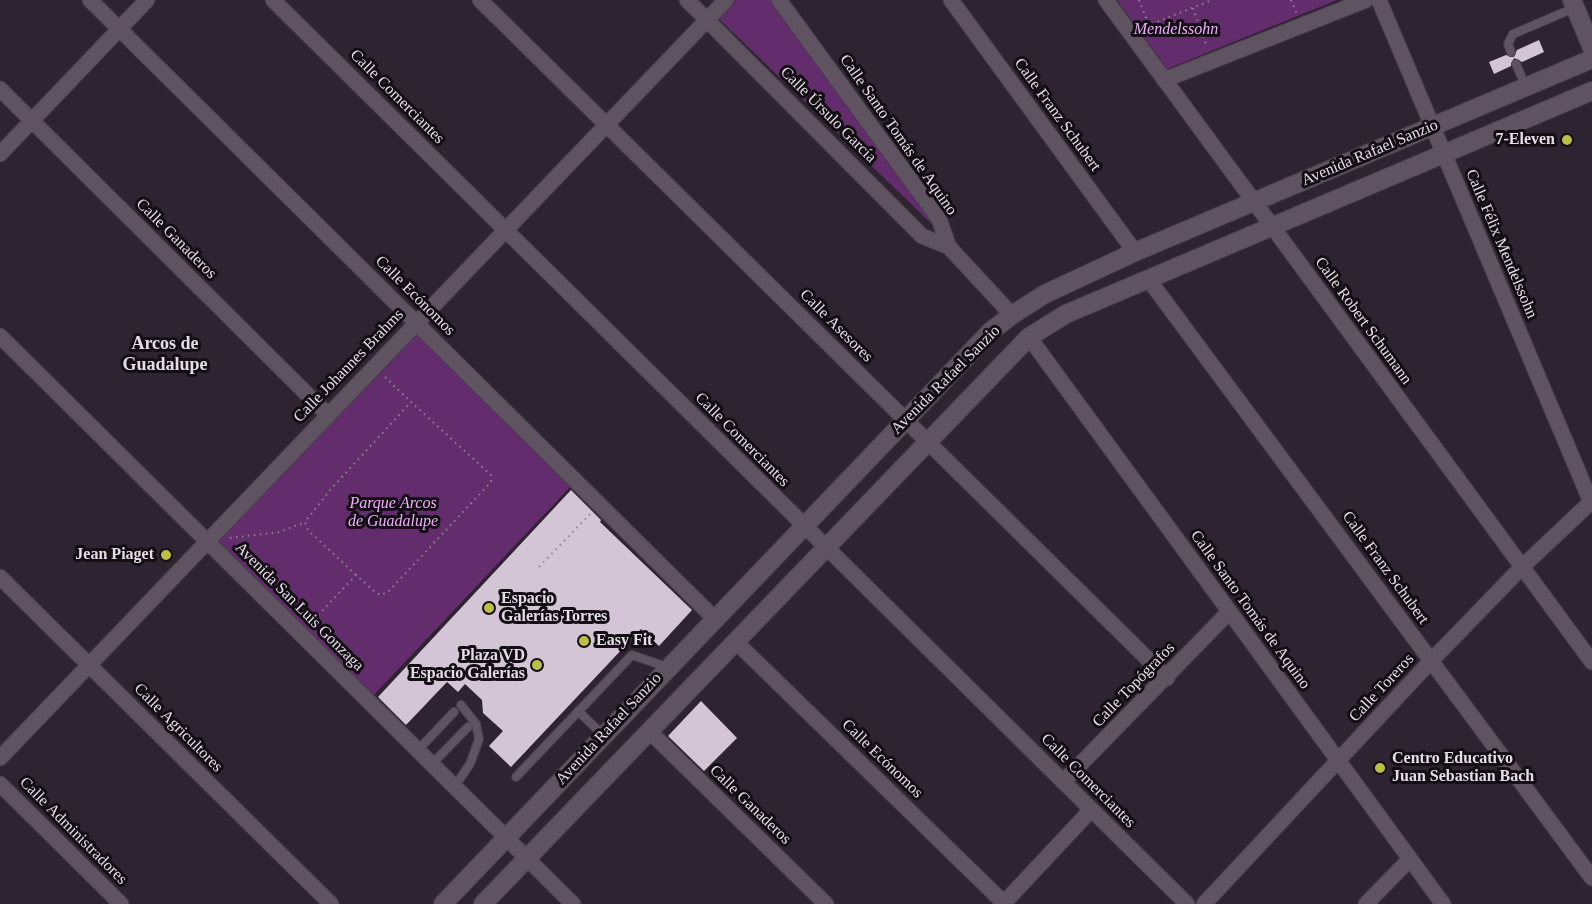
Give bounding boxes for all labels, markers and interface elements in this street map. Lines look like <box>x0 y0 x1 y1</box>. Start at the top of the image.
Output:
park label: Mendelssohn <box>1134 20 1218 40</box>
street label: Calle Comerciantes <box>346 46 448 148</box>
street label: Calle Santo Tomás de Aquino <box>835 51 961 219</box>
street label: Calle Franz Schubert <box>1010 55 1104 175</box>
street label: Calle Úrsulo García <box>776 63 880 167</box>
street label: Avenida Rafael Sanzio <box>1299 116 1441 190</box>
place label: 7-Eleven <box>1495 130 1555 150</box>
marker: 7-Eleven <box>1560 133 1574 147</box>
street label: Calle Félix Mendelssohn <box>1461 167 1541 321</box>
street label: Calle Ganaderos <box>132 195 220 283</box>
street label: Calle Ecónomos <box>371 252 459 340</box>
street label: Calle Robert Schumann <box>1310 254 1416 388</box>
street label: Calle Asesores <box>795 285 877 367</box>
street label: Calle Johannes Brahms <box>290 305 408 427</box>
street label: Avenida Rafael Sanzio <box>887 321 1005 439</box>
district label: Arcos de Guadalupe <box>122 333 208 376</box>
street label: Calle Comerciantes <box>691 389 793 491</box>
park label: Parque Arcos de Guadalupe <box>348 494 438 532</box>
street label: Calle Franz Schubert <box>1338 508 1432 628</box>
street label: Calle Santo Tomás de Aquino <box>1186 527 1314 693</box>
street label: Avenida San Luis Gonzaga <box>231 539 367 675</box>
place label: Jean Piaget <box>75 545 154 565</box>
marker: Jean Piaget <box>159 548 173 562</box>
place label: Espacio Galerías Torres <box>501 589 607 627</box>
marker: Espacio Galerías Torres <box>482 601 496 615</box>
place label: Easy Fit <box>596 631 652 651</box>
marker: Easy Fit <box>577 634 591 648</box>
street label: Calle Topógrafos <box>1089 639 1179 731</box>
place label: Plaza VD Espacio Galerías <box>410 646 525 684</box>
street label: Calle Toreros <box>1346 650 1418 726</box>
marker: Plaza VD Espacio Galerías <box>530 658 544 672</box>
street label: Avenida Rafael Sanzio <box>552 669 666 789</box>
street label: Calle Agricultores <box>130 680 226 776</box>
street label: Calle Ecónomos <box>837 716 927 802</box>
street label: Calle Comerciantes <box>1037 730 1139 832</box>
place label: Centro Educativo Juan Sebastian Bach <box>1392 749 1534 787</box>
street label: Calle Ganaderos <box>705 761 795 849</box>
marker: Centro Educativo Juan Sebastian Bach <box>1373 761 1387 775</box>
street label: Calle Administradores <box>15 773 131 889</box>

